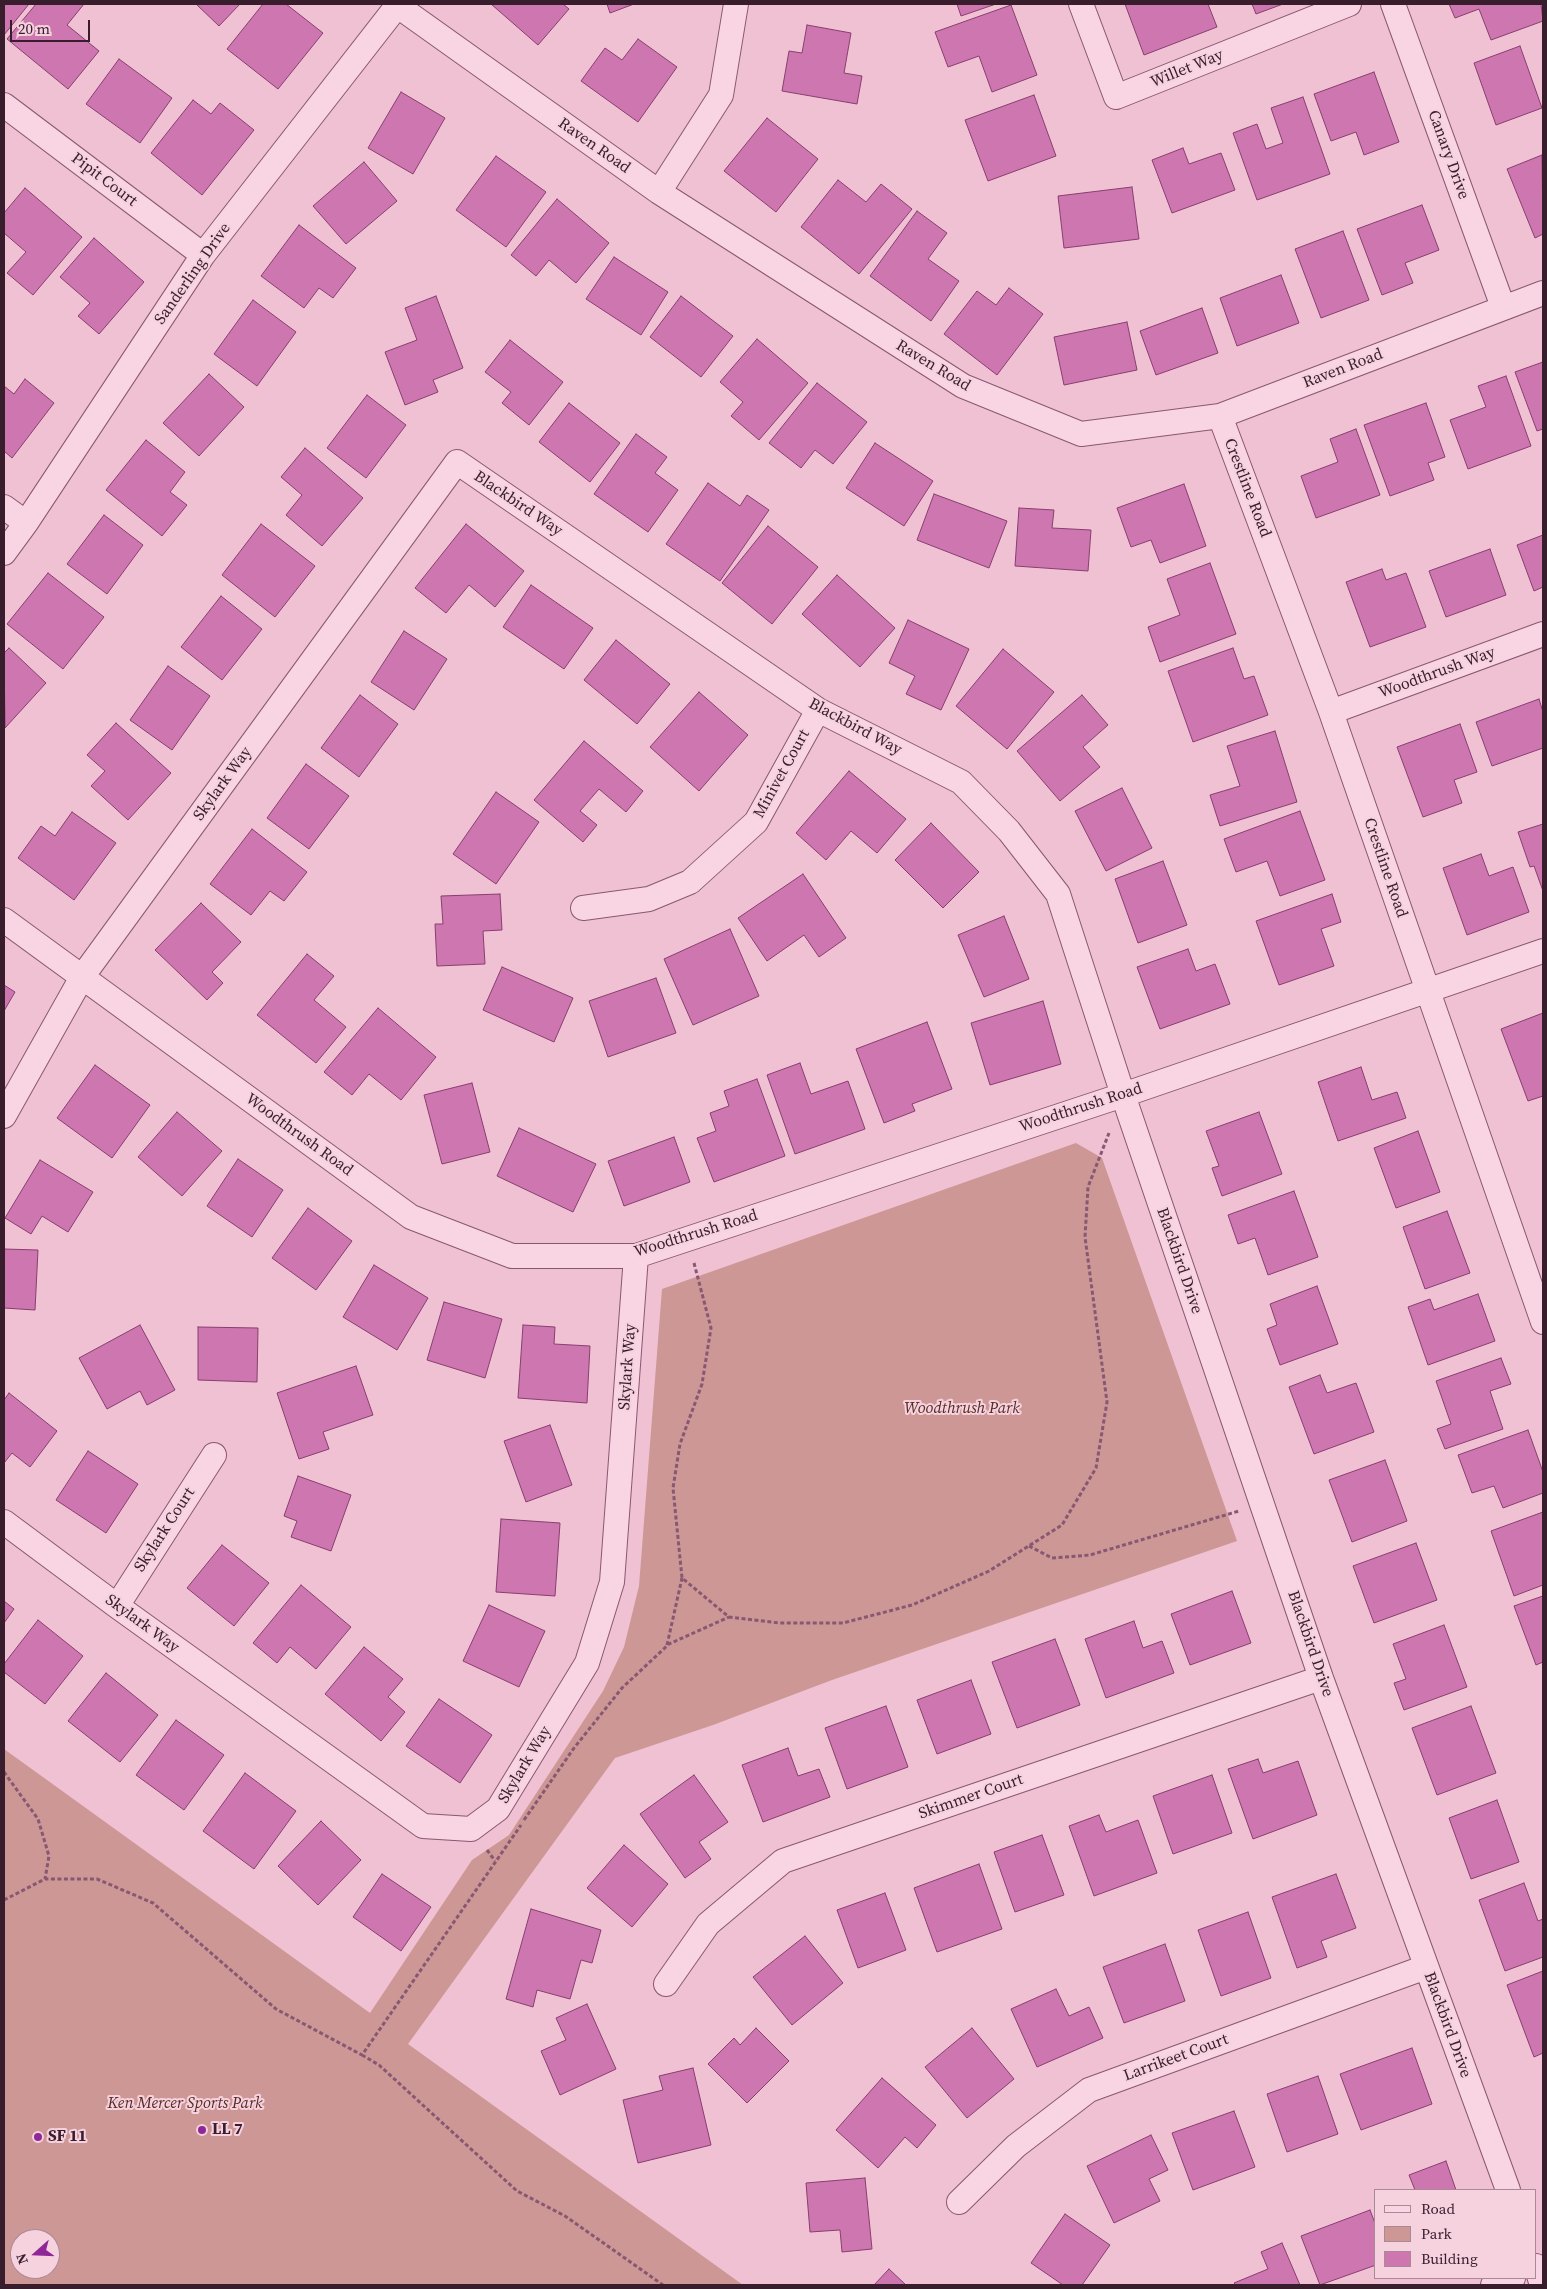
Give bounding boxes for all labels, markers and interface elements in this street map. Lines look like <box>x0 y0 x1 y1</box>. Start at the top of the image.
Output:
scale bar <box>12 10 92 42</box>
text: 20 m <box>18 18 50 39</box>
street label: Willet Way <box>1148 46 1226 92</box>
street label: Canary Drive <box>1423 108 1473 202</box>
street label: Raven Road <box>554 114 634 178</box>
street label: Pipit Court <box>67 149 141 211</box>
street label: Sanderling Drive <box>151 220 235 328</box>
street label: Raven Road <box>892 336 974 396</box>
street label: Raven Road <box>1300 345 1386 393</box>
street label: Crestline Road <box>1219 436 1275 540</box>
street label: Blackbird Way <box>470 467 566 541</box>
street label: Woodthrush Way <box>1376 643 1498 703</box>
street label: Blackbird Way <box>805 694 905 760</box>
street label: Minivet Court <box>750 726 814 822</box>
street label: Skylark Way <box>190 743 256 825</box>
street label: Crestline Road <box>1359 816 1411 920</box>
street label: Woodthrush Road <box>1017 1079 1145 1137</box>
street label: Woodthrush Road <box>242 1090 356 1180</box>
street label: Blackbird Drive <box>1152 1205 1206 1317</box>
street label: Woodthrush Road <box>632 1206 760 1262</box>
street label: Skylark Way <box>615 1323 641 1411</box>
park label: Woodthrush Park <box>904 1399 1020 1419</box>
street label: Skylark Court <box>131 1484 199 1576</box>
street label: Blackbird Drive <box>1283 1588 1337 1700</box>
street label: Skylark Way <box>101 1591 183 1657</box>
street label: Skylark Way <box>494 1723 556 1807</box>
street label: Skimmer Court <box>916 1770 1026 1824</box>
street label: Blackbird Drive <box>1419 1970 1475 2080</box>
street label: Larrikeet Court <box>1121 2030 1231 2086</box>
park label: Ken Mercer Sports Park <box>107 2094 263 2114</box>
place label: LL 7 <box>212 2120 243 2140</box>
marker: LL 7 <box>196 2124 208 2136</box>
place label: SF 11 <box>48 2127 87 2147</box>
marker: SF 11 <box>32 2131 44 2143</box>
legend <box>1374 2189 1537 2279</box>
text: Road <box>1421 2198 1455 2219</box>
text: Park <box>1421 2223 1452 2244</box>
north arrow <box>10 2229 60 2279</box>
text: Building <box>1421 2248 1478 2269</box>
text: N <box>11 2251 33 2267</box>

